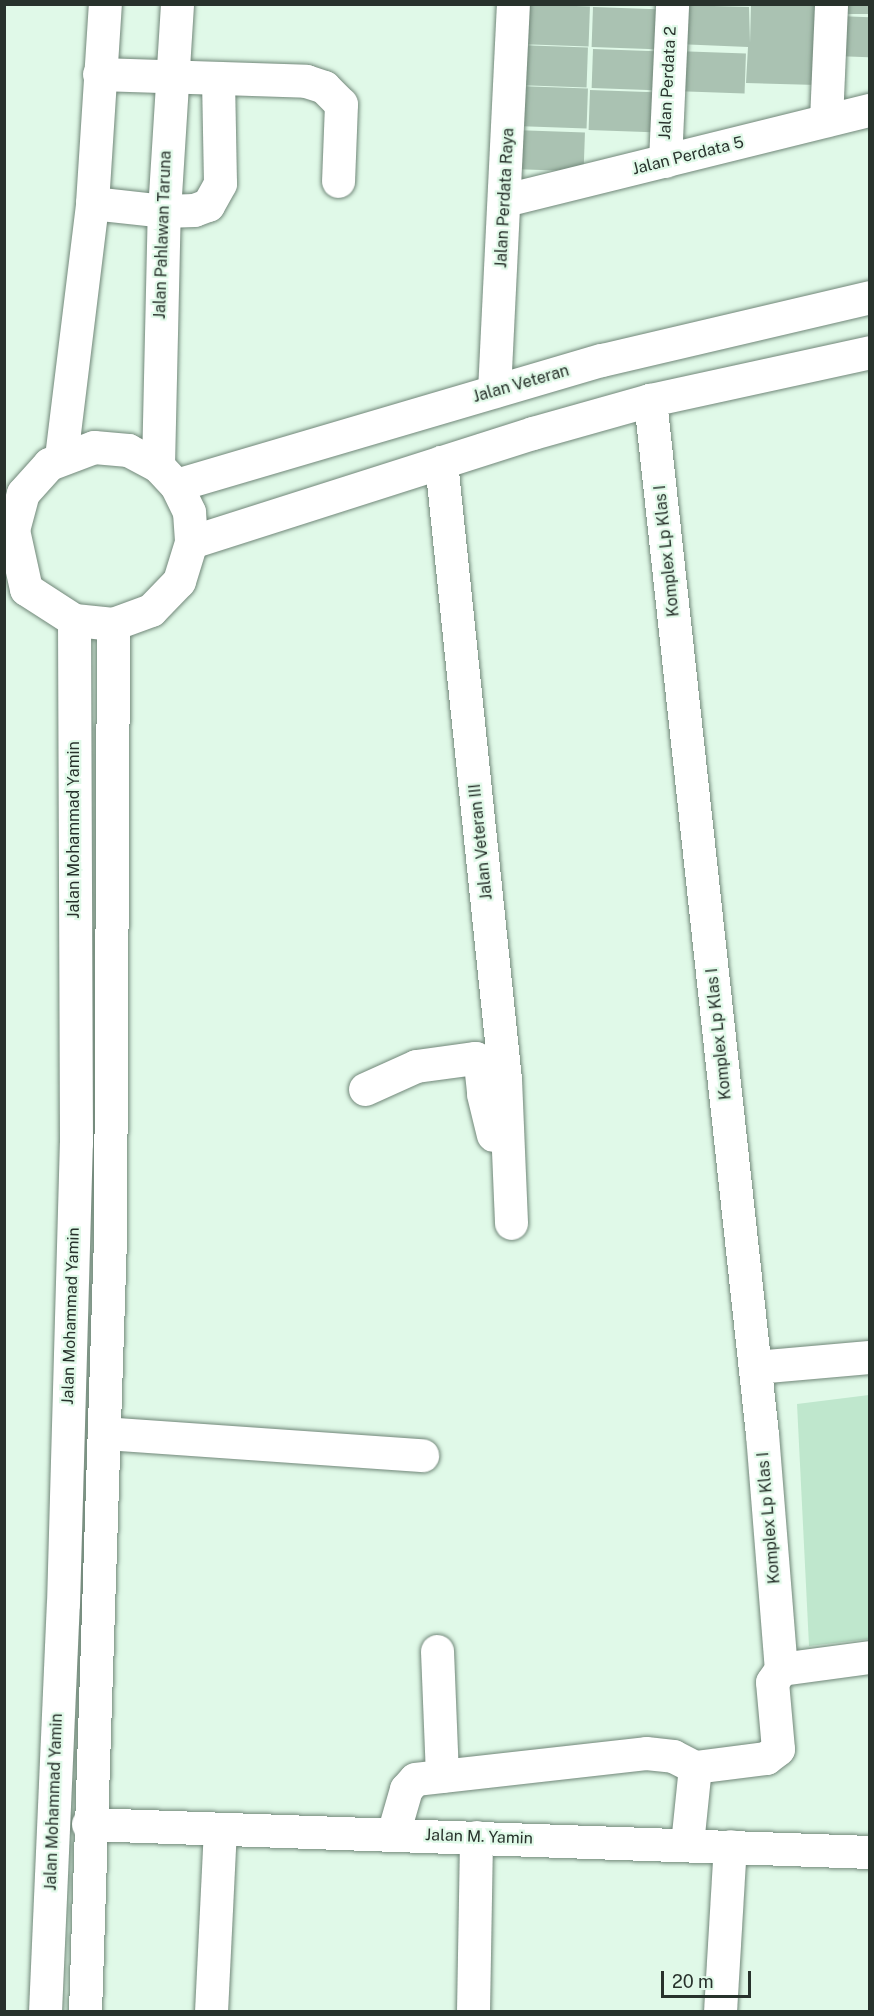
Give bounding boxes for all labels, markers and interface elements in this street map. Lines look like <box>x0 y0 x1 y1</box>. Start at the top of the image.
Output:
street label: Jalan Perdata 2 <box>655 26 681 140</box>
street label: Jalan Perdata Raya <box>492 127 518 269</box>
street label: Jalan Perdata 5 <box>630 133 746 179</box>
street label: Jalan Pahlawan Taruna <box>150 150 176 320</box>
street label: Jalan Veteran <box>470 361 572 407</box>
street label: Komplex Lp Klas I <box>651 484 683 618</box>
street label: Jalan Mohammad Yamin <box>64 741 84 919</box>
street label: Jalan Veteran III <box>465 783 497 901</box>
street label: Komplex Lp Klas I <box>703 967 735 1101</box>
street label: Jalan Mohammad Yamin <box>58 1227 84 1405</box>
street label: Komplex Lp Klas I <box>754 1451 784 1585</box>
street label: Jalan Mohammad Yamin <box>41 1713 67 1891</box>
street label: Jalan M. Yamin <box>425 1826 533 1848</box>
scale bar <box>664 1959 754 1997</box>
text: 20 m <box>672 1971 714 1992</box>

